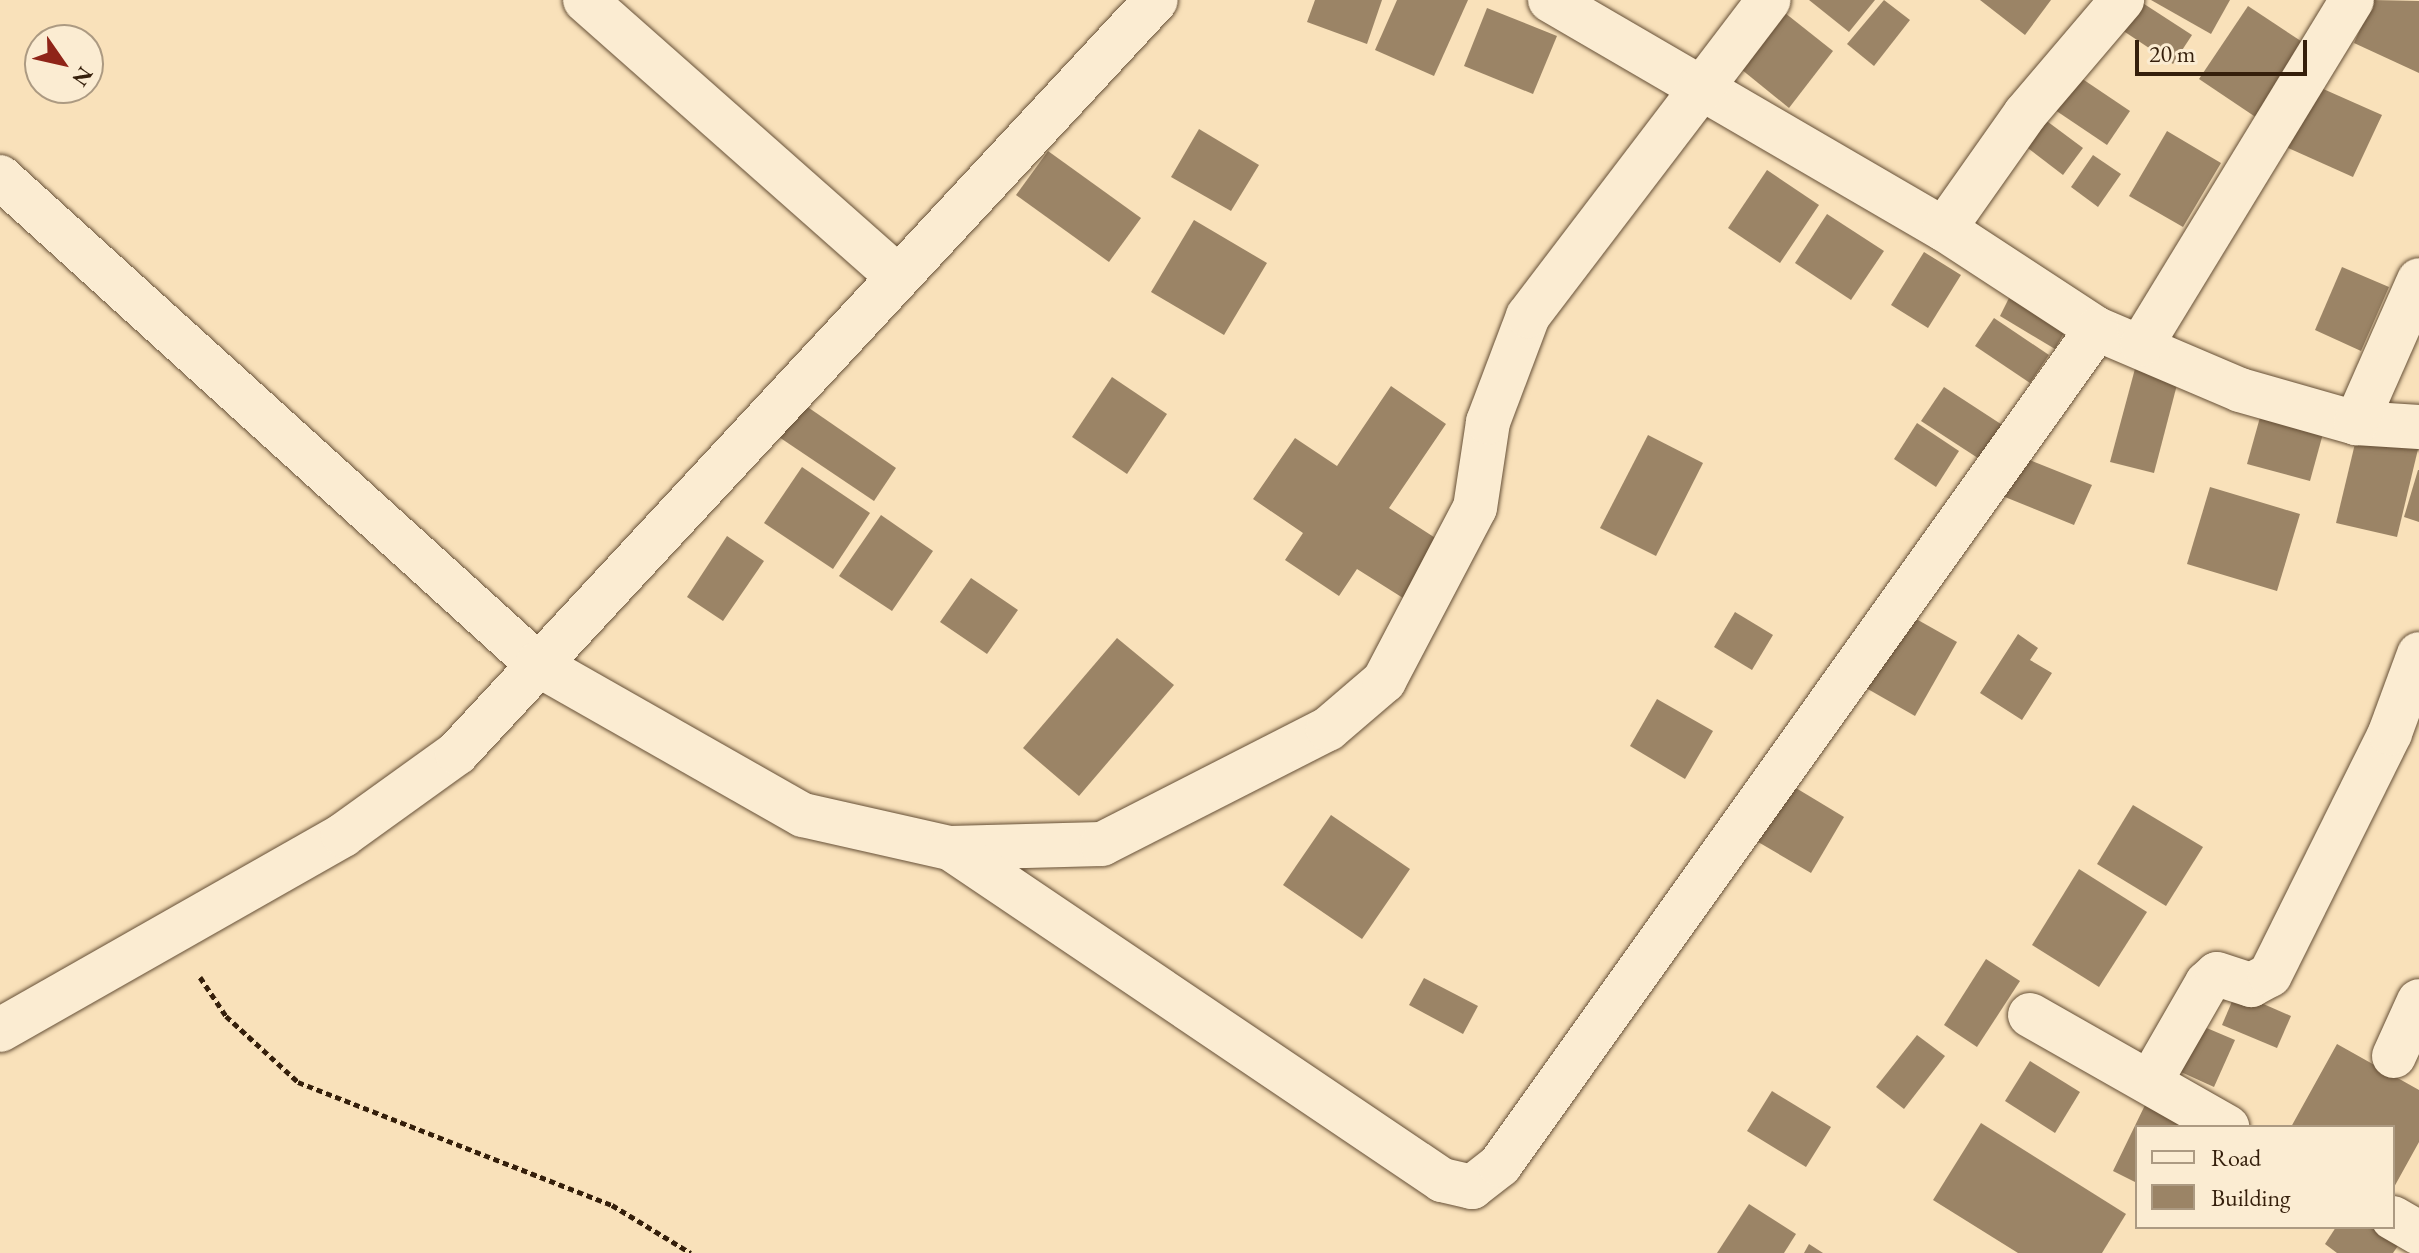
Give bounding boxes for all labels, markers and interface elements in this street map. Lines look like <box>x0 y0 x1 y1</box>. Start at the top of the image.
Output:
north arrow <box>24 24 104 104</box>
scale bar <box>2139 24 2311 74</box>
text: 20 m <box>2149 38 2196 69</box>
text: N <box>66 61 100 92</box>
legend <box>2135 1125 2395 1229</box>
text: Road <box>2211 1142 2261 1173</box>
text: Building <box>2211 1182 2291 1213</box>

